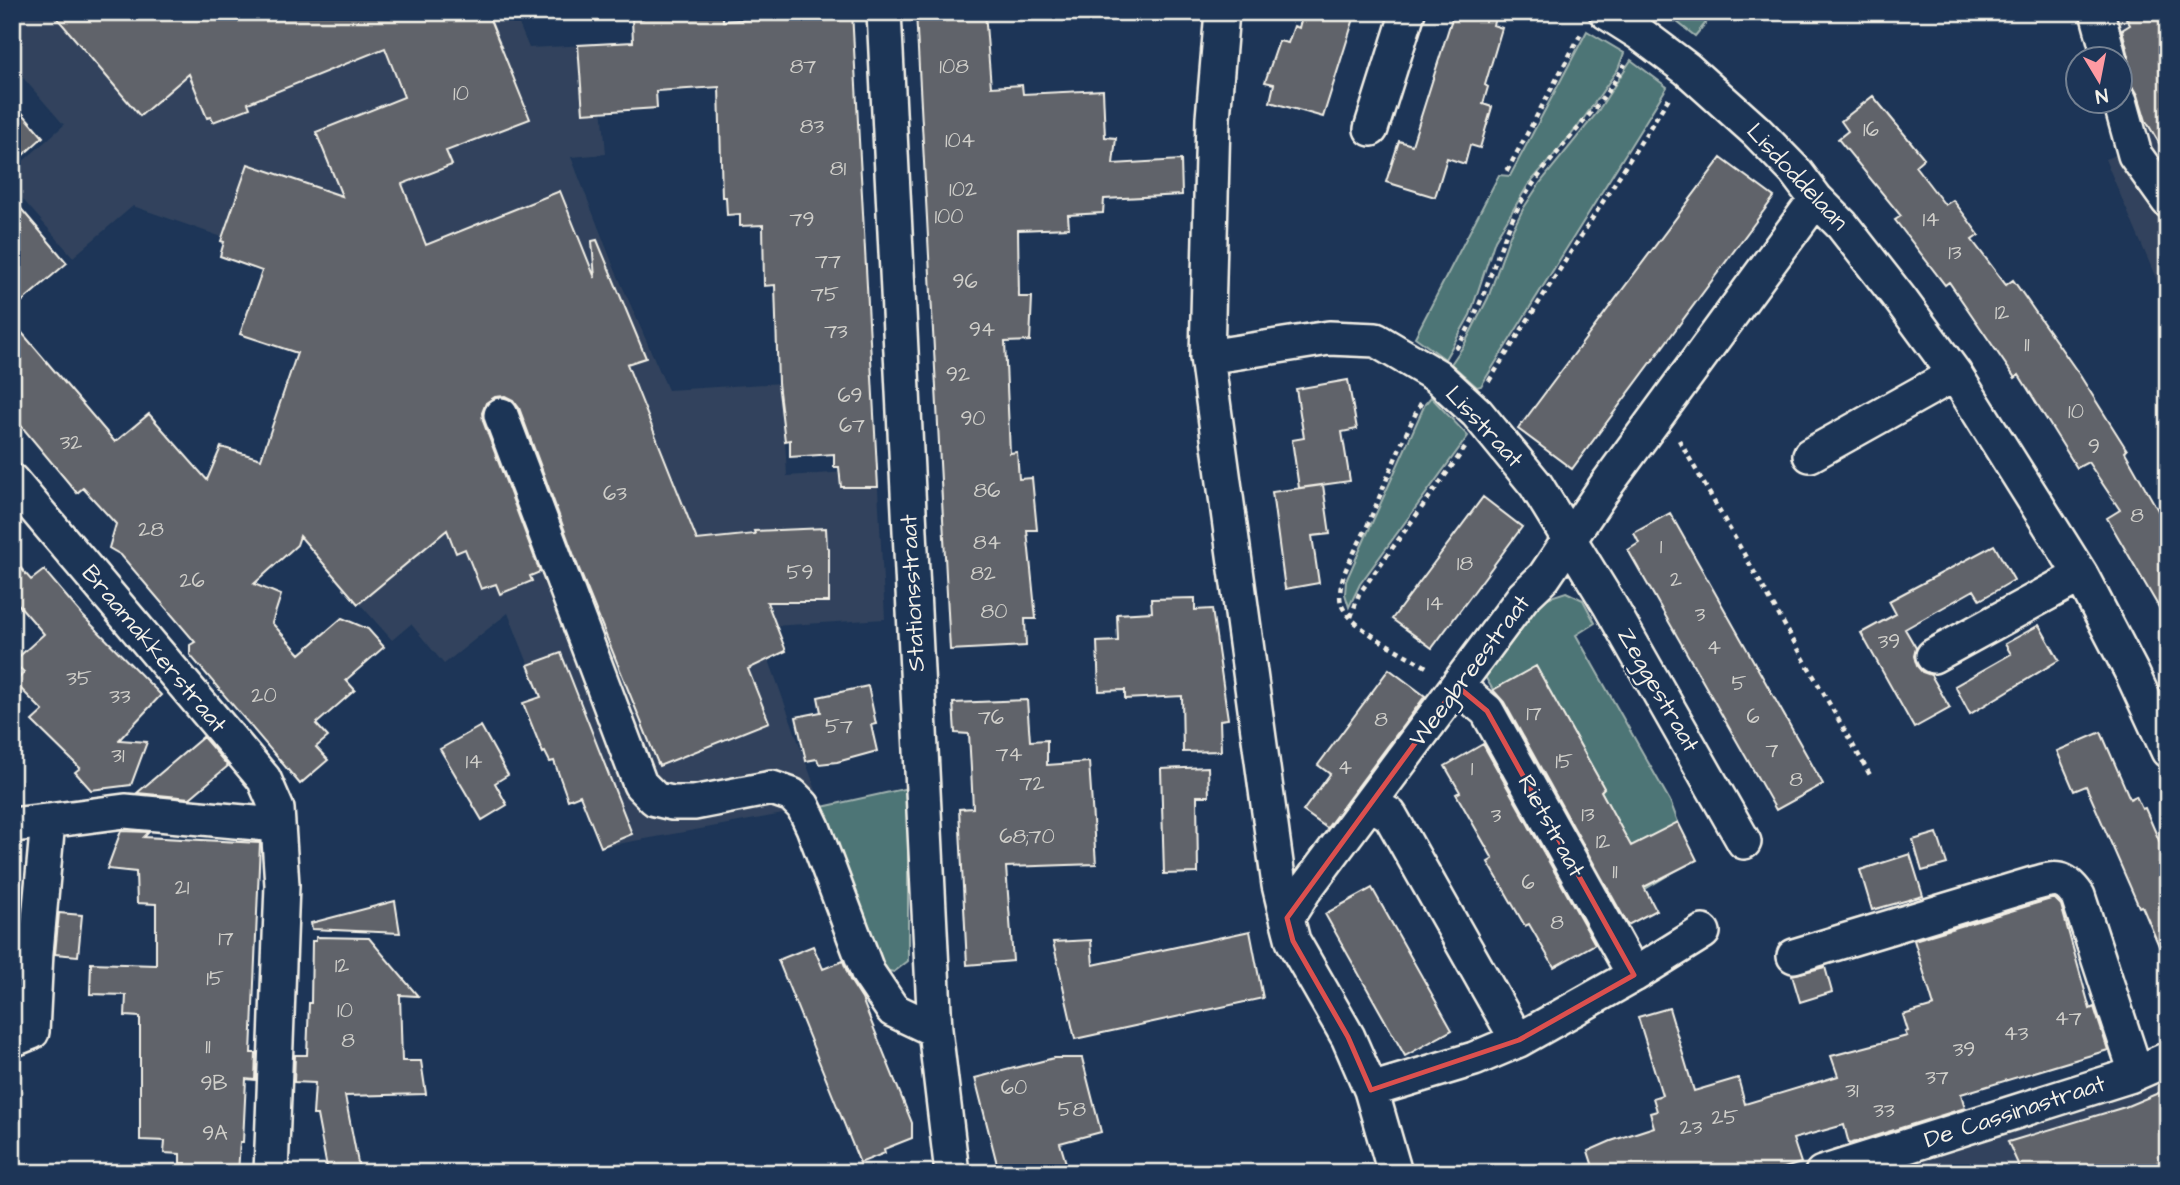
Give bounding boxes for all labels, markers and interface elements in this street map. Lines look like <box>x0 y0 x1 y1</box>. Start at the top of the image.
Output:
north arrow <box>2064 46 2134 116</box>
house number: 87 <box>790 52 816 81</box>
house number: 108 <box>939 52 969 81</box>
house number: 10 <box>453 79 469 108</box>
text: N <box>2093 81 2110 110</box>
house number: 83 <box>800 112 824 141</box>
house number: 16 <box>1863 115 1879 144</box>
street label: Lisdoddelaan <box>1738 116 1856 238</box>
house number: 104 <box>945 126 975 155</box>
house number: 81 <box>830 154 846 183</box>
house number: 102 <box>949 175 977 204</box>
house number: 100 <box>934 202 964 231</box>
house number: 79 <box>790 205 814 234</box>
house number: 14 <box>1923 205 1939 234</box>
house number: 13 <box>1948 238 1962 267</box>
house number: 77 <box>815 247 841 276</box>
house number: 96 <box>952 267 978 296</box>
house number: 75 <box>811 280 839 309</box>
house number: 12 <box>1995 298 2009 327</box>
house number: 94 <box>969 315 995 344</box>
house number: 73 <box>824 317 848 346</box>
house number: 11 <box>2024 330 2030 359</box>
house number: 92 <box>946 360 970 389</box>
street label: Lisstraat <box>1437 378 1531 476</box>
house number: 69 <box>837 381 863 410</box>
house number: 10 <box>2068 397 2084 426</box>
house number: 90 <box>960 404 986 433</box>
house number: 67 <box>839 411 865 440</box>
house number: 32 <box>60 428 82 457</box>
house number: 9 <box>2088 432 2100 461</box>
house number: 86 <box>974 476 1000 505</box>
house number: 63 <box>603 479 627 508</box>
house number: 8 <box>2130 501 2144 530</box>
street label: Stationsstraat <box>892 513 934 672</box>
house number: 28 <box>138 515 164 544</box>
house number: 84 <box>973 528 1001 557</box>
house number: 1 <box>1660 532 1663 561</box>
house number: 18 <box>1457 549 1474 578</box>
street label: Braamakkerstraat <box>73 557 235 741</box>
house number: 59 <box>787 558 813 587</box>
house number: 82 <box>970 559 996 588</box>
house number: 2 <box>1670 565 1682 594</box>
house number: 26 <box>179 566 205 595</box>
street label: Weegbreestraat <box>1401 588 1540 755</box>
house number: 14 <box>1427 589 1443 618</box>
house number: 80 <box>981 597 1007 626</box>
house number: 3 <box>1695 600 1706 629</box>
street label: Zeggestraat <box>1608 621 1708 759</box>
house number: 39 <box>1878 627 1900 656</box>
house number: 4 <box>1707 633 1721 662</box>
house number: 35 <box>66 664 92 693</box>
house number: 5 <box>1732 669 1747 698</box>
house number: 20 <box>251 681 277 710</box>
house number: 33 <box>109 682 131 711</box>
house number: 17 <box>1526 699 1542 728</box>
house number: 6 <box>1746 702 1760 731</box>
house number: 76 <box>978 703 1004 732</box>
house number: 8 <box>1374 705 1388 734</box>
house number: 57 <box>825 712 853 741</box>
house number: 7 <box>1766 736 1779 765</box>
house number: 74 <box>995 740 1023 769</box>
house number: 31 <box>111 741 125 770</box>
house number: 14 <box>466 747 482 776</box>
house number: 15 <box>1555 747 1573 776</box>
house number: 4 <box>1338 753 1352 782</box>
house number: 1 <box>1471 754 1474 783</box>
house number: 8 <box>1789 765 1803 794</box>
house number: 72 <box>1020 769 1044 798</box>
street label: Rietstraat <box>1509 769 1593 884</box>
house number: 13 <box>1581 800 1595 829</box>
house number: 3 <box>1491 801 1502 830</box>
house number: 68;70 <box>999 822 1055 851</box>
house number: 12 <box>1596 827 1610 856</box>
house number: 11 <box>1612 857 1618 886</box>
house number: 6 <box>1521 868 1535 897</box>
house number: 21 <box>175 873 190 902</box>
house number: 8 <box>1550 908 1564 937</box>
house number: 17 <box>218 924 234 953</box>
house number: 12 <box>335 951 349 980</box>
house number: 15 <box>206 964 224 993</box>
house number: 10 <box>337 996 353 1025</box>
house number: 47 <box>2054 1004 2082 1033</box>
house number: 43 <box>2004 1019 2029 1048</box>
house number: 8 <box>341 1026 355 1055</box>
house number: 11 <box>205 1032 211 1061</box>
house number: 39 <box>1953 1035 1975 1064</box>
house number: 37 <box>1925 1063 1949 1092</box>
street label: De Cassinastraat <box>1920 1067 2110 1157</box>
house number: 9B <box>201 1069 228 1098</box>
house number: 60 <box>1001 1073 1027 1102</box>
house number: 31 <box>1845 1076 1859 1105</box>
house number: 58 <box>1058 1095 1087 1124</box>
house number: 33 <box>1873 1096 1895 1125</box>
house number: 25 <box>1712 1103 1739 1132</box>
house number: 23 <box>1680 1113 1703 1142</box>
house number: 9A <box>202 1119 228 1148</box>

